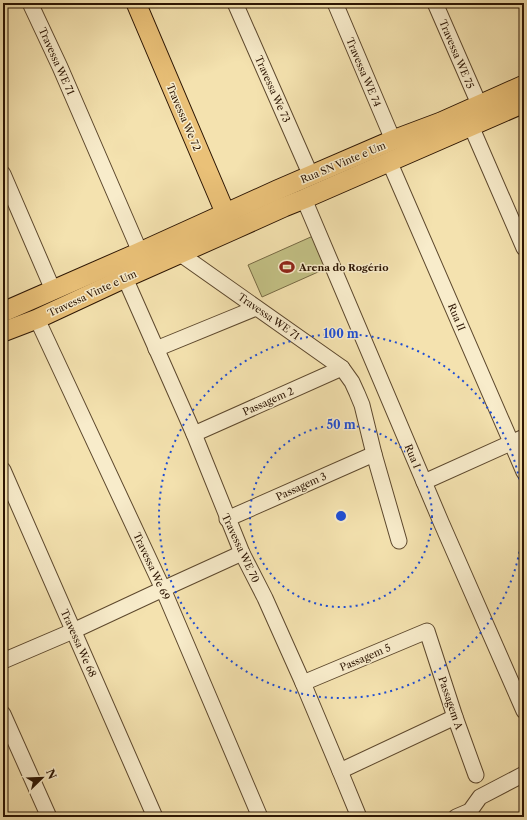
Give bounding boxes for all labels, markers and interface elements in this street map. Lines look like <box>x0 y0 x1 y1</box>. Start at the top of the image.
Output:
street label: Travessa WE 75 <box>436 18 477 91</box>
street label: Travessa WE 71 <box>36 25 78 98</box>
street label: Travessa WE 74 <box>343 36 384 109</box>
street label: Travessa We 73 <box>252 54 293 125</box>
street label: Travessa We 72 <box>163 82 204 153</box>
street label: Rua SN Vinte e Um <box>299 138 388 186</box>
sports icon: Arena do Rogério <box>278 258 296 276</box>
place label: Arena do Rogério <box>298 261 389 274</box>
street label: Travessa Vinte e Um <box>46 267 139 320</box>
street label: Travessa WE 71 <box>235 290 303 343</box>
street label: Rua II <box>445 301 468 333</box>
text: 100 m <box>323 326 359 341</box>
street label: Passagem 2 <box>241 384 296 418</box>
text: 50 m <box>326 417 356 432</box>
street label: Rua I <box>402 442 424 470</box>
street label: Passagem 3 <box>274 470 329 503</box>
centre of rings <box>334 509 348 523</box>
street label: Travessa WE 70 <box>219 512 262 585</box>
street label: Travessa We 69 <box>130 530 173 602</box>
street label: Travessa We 68 <box>58 607 99 679</box>
street label: Passagem 5 <box>338 641 393 674</box>
street label: Passagem A <box>435 675 466 732</box>
north arrow <box>22 758 62 798</box>
text: N <box>43 767 60 782</box>

